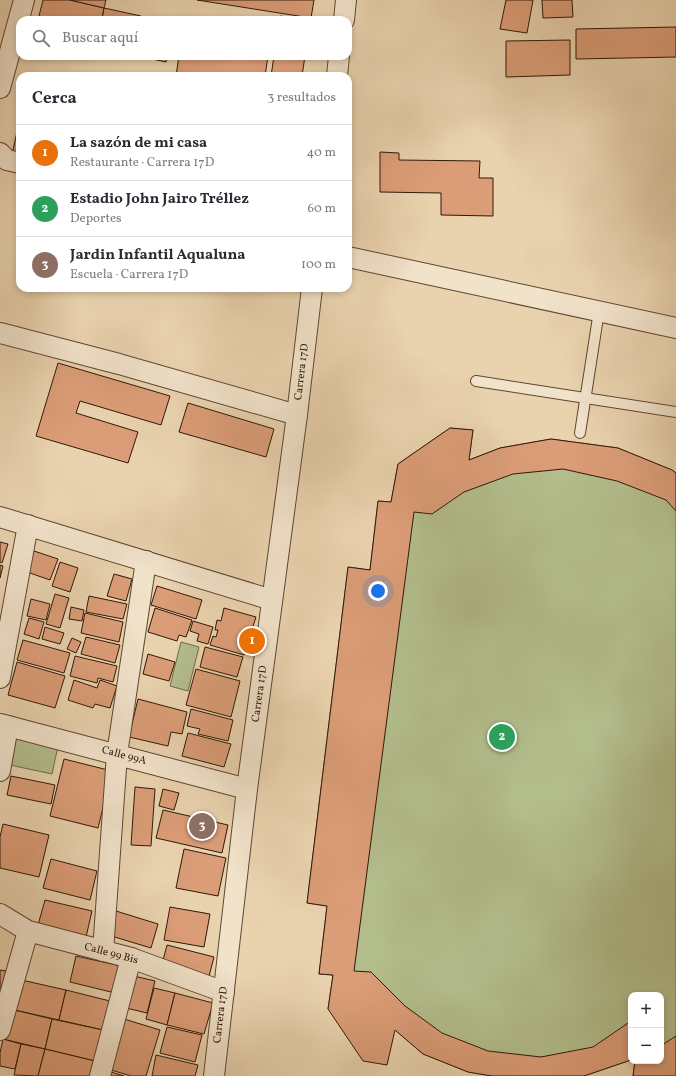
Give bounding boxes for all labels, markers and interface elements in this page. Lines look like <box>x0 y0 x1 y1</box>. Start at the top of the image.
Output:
search box <box>16 16 352 60</box>
icon: search <box>30 27 52 49</box>
text: Buscar aquí <box>62 28 138 49</box>
text: Cerca <box>32 87 77 110</box>
text: 3 resultados <box>267 89 336 107</box>
text: La sazón de mi casa <box>70 133 207 154</box>
text: 1 <box>42 144 48 162</box>
text: 40 m <box>307 144 336 162</box>
text: Restaurante · Carrera 17D <box>70 154 214 172</box>
text: Estadio John Jairo Tréllez <box>70 189 249 210</box>
text: 2 <box>42 200 48 218</box>
text: 60 m <box>308 200 336 218</box>
text: Deportes <box>70 210 122 228</box>
text: Jardin Infantil Aqualuna <box>70 245 246 266</box>
text: 3 <box>42 256 48 274</box>
text: 100 m <box>301 256 336 274</box>
text: Escuela · Carrera 17D <box>70 266 188 284</box>
street label: Carrera 17D <box>291 343 313 401</box>
your location <box>368 581 388 601</box>
pin: 1 <box>239 626 265 656</box>
street label: Carrera 17D <box>249 665 271 723</box>
pin: 2 <box>489 722 515 752</box>
street label: Calle 99A <box>100 743 148 769</box>
pin: 3 <box>189 811 215 841</box>
street label: Calle 99 Bis <box>82 940 140 968</box>
street label: Carrera 17D <box>210 986 232 1044</box>
map controls <box>628 992 664 1064</box>
button: + <box>628 992 664 1028</box>
button: − <box>628 1028 664 1064</box>

